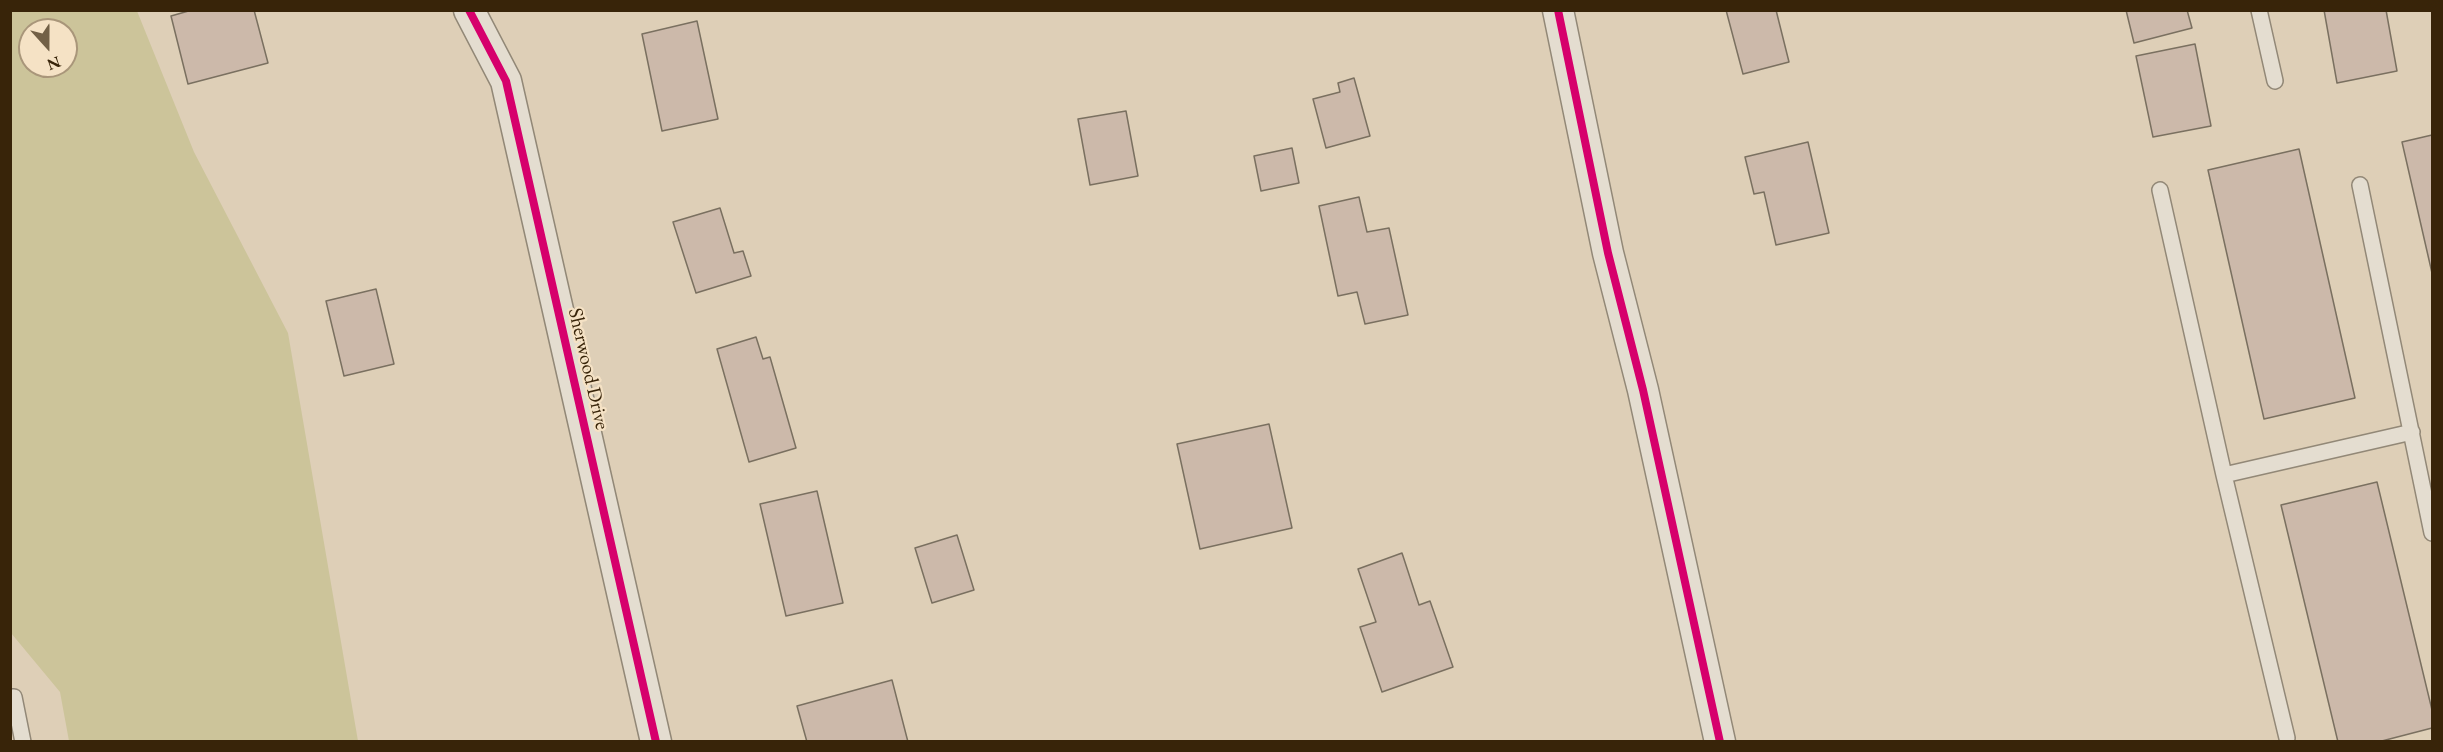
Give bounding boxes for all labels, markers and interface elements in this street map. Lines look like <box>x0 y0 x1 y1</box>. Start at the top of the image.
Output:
north arrow <box>18 18 78 78</box>
text: N <box>44 51 64 76</box>
street label: Sherwood Drive <box>562 306 614 432</box>

